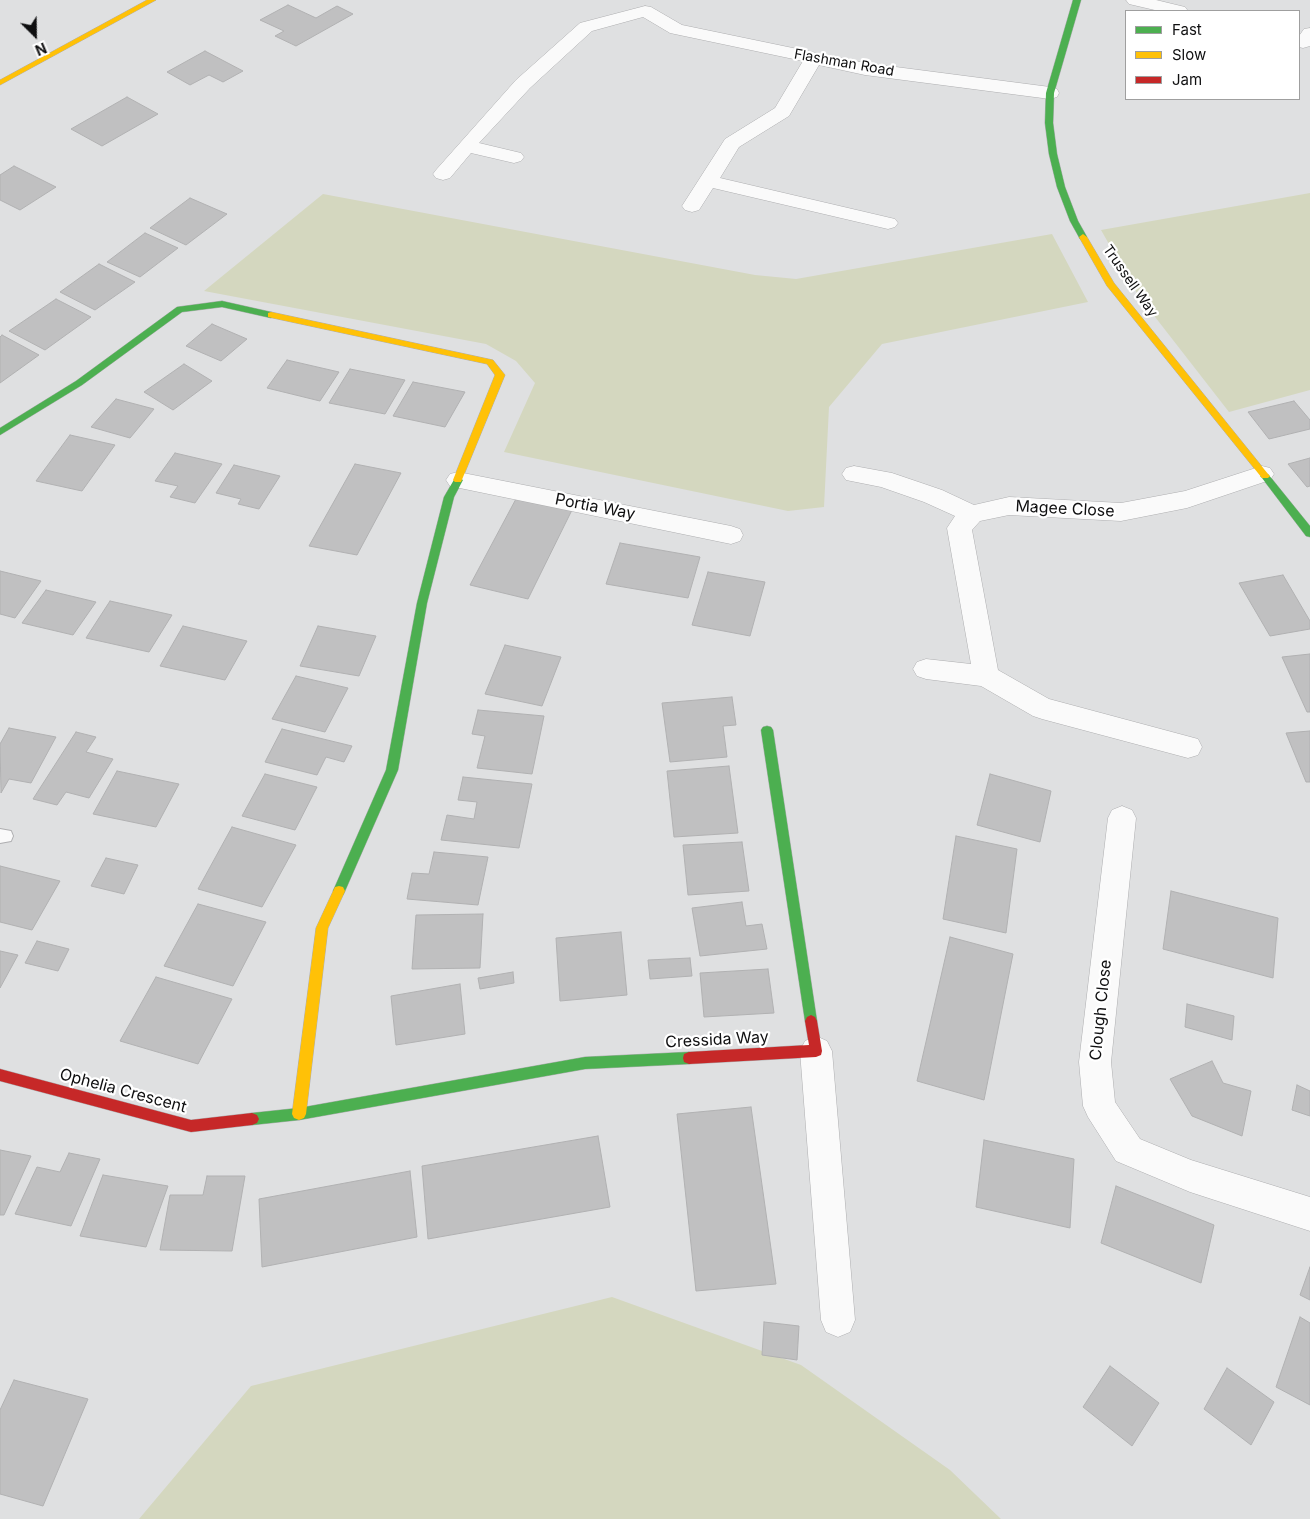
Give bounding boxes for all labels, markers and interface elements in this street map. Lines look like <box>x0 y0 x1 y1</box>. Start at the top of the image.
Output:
north arrow <box>10 10 60 60</box>
legend <box>1125 10 1300 100</box>
text: Fast <box>1172 20 1202 39</box>
text: N <box>33 39 49 59</box>
text: Slow <box>1172 45 1206 64</box>
street label: Flashman Road <box>793 46 895 80</box>
text: Jam <box>1172 70 1202 89</box>
street label: Trussell Way <box>1099 242 1161 320</box>
street label: Portia Way <box>553 490 637 524</box>
street label: Magee Close <box>1015 497 1115 521</box>
street label: Clough Close <box>1086 959 1116 1061</box>
street label: Cressida Way <box>665 1028 769 1052</box>
street label: Ophelia Crescent <box>58 1065 188 1117</box>

